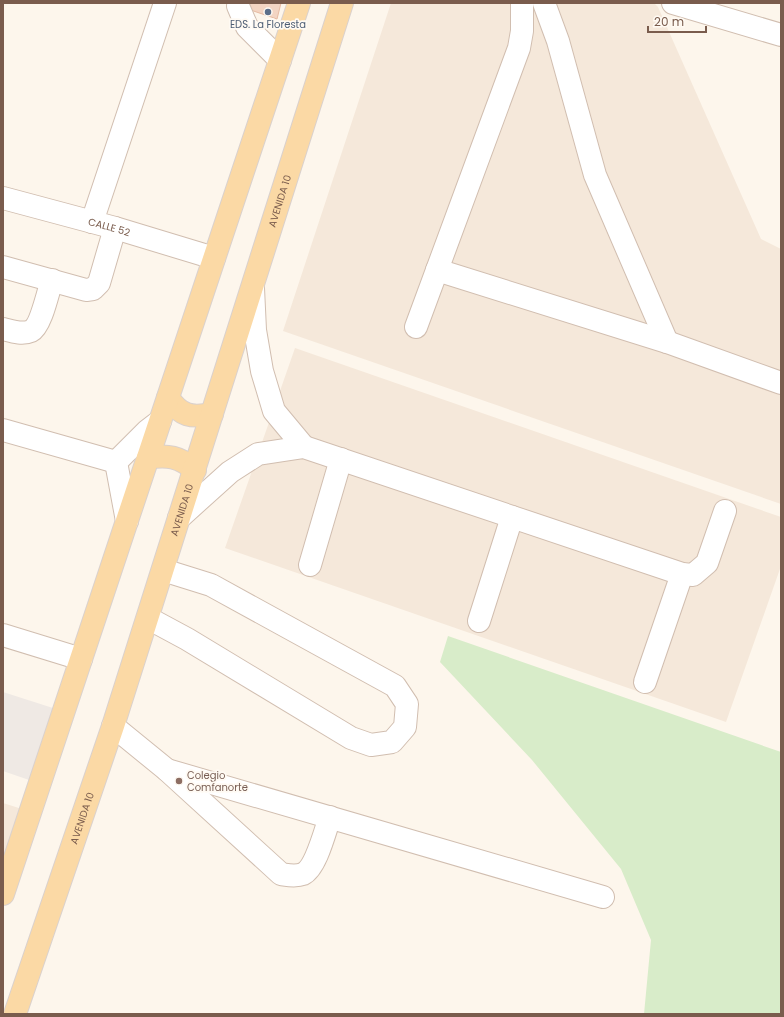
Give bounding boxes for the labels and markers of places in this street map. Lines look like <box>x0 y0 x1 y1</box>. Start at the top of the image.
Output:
marker: EDS. La Floresta <box>263 7 273 17</box>
place label: EDS. La Floresta <box>230 17 306 32</box>
place label: Colegio Comfanorte <box>187 768 248 795</box>
marker: Colegio Comfanorte <box>174 776 184 786</box>

